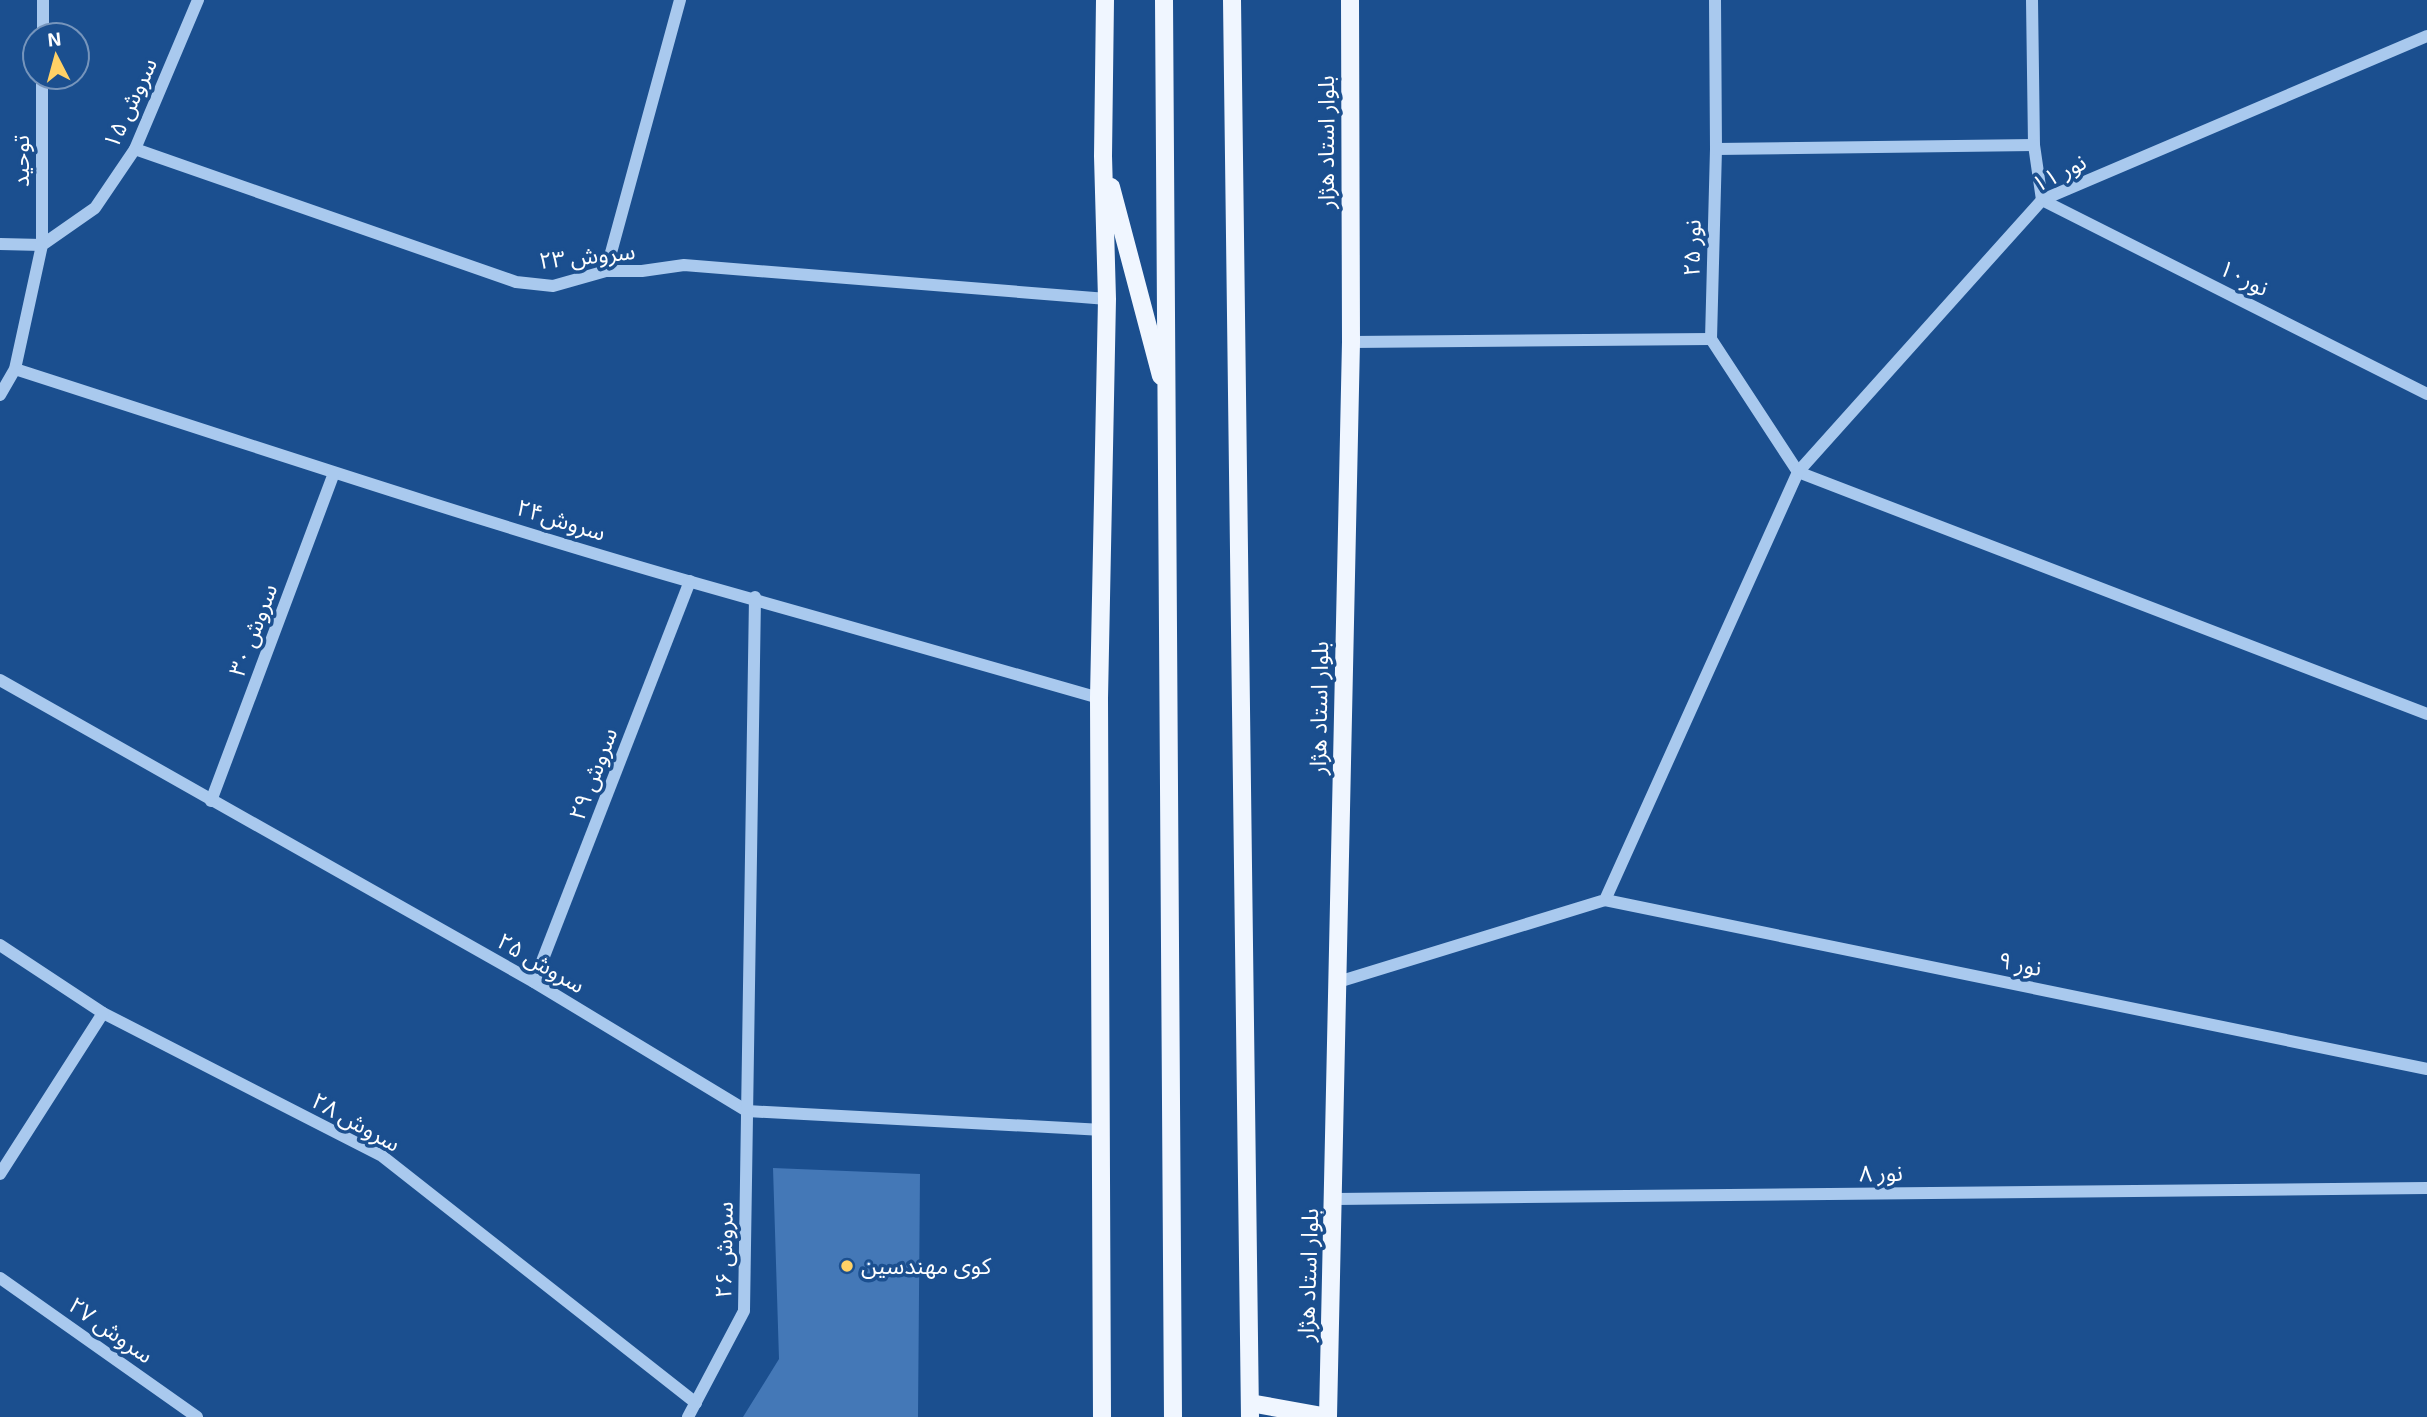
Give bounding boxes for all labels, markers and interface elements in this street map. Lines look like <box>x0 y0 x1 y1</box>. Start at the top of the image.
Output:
north arrow <box>21 21 91 91</box>
text: N <box>46 26 62 51</box>
street label: سروش ۱۵ <box>96 53 163 153</box>
street label: بلوار استاد هژار <box>1311 75 1340 210</box>
street label: توحید <box>6 135 35 187</box>
street label: نور ۱۱ <box>2027 147 2091 198</box>
street label: نور ۲۵ <box>1677 219 1706 277</box>
street label: سروش ۲۳ <box>537 236 637 275</box>
street label: نور۱۰ <box>2215 253 2274 302</box>
street label: سروش۲۴ <box>513 492 609 547</box>
street label: سروش ۳۰ <box>222 579 283 680</box>
street label: بلوار استاد هژار <box>1303 641 1334 776</box>
street label: سروش ۲۹ <box>562 723 623 824</box>
street label: سروش ۲۵ <box>492 926 590 999</box>
street label: نور ۹ <box>1996 945 2045 982</box>
street label: سروش ۲۸ <box>307 1085 406 1158</box>
street label: نور ۸ <box>1859 1158 1903 1187</box>
street label: سروش ۲۶ <box>708 1201 739 1299</box>
street label: بلوار استاد هژار <box>1291 1208 1324 1343</box>
place label: کوی مهندسین <box>861 1251 992 1280</box>
marker: کوی مهندسین <box>839 1258 855 1274</box>
street label: سروش ۲۷ <box>63 1290 159 1369</box>

